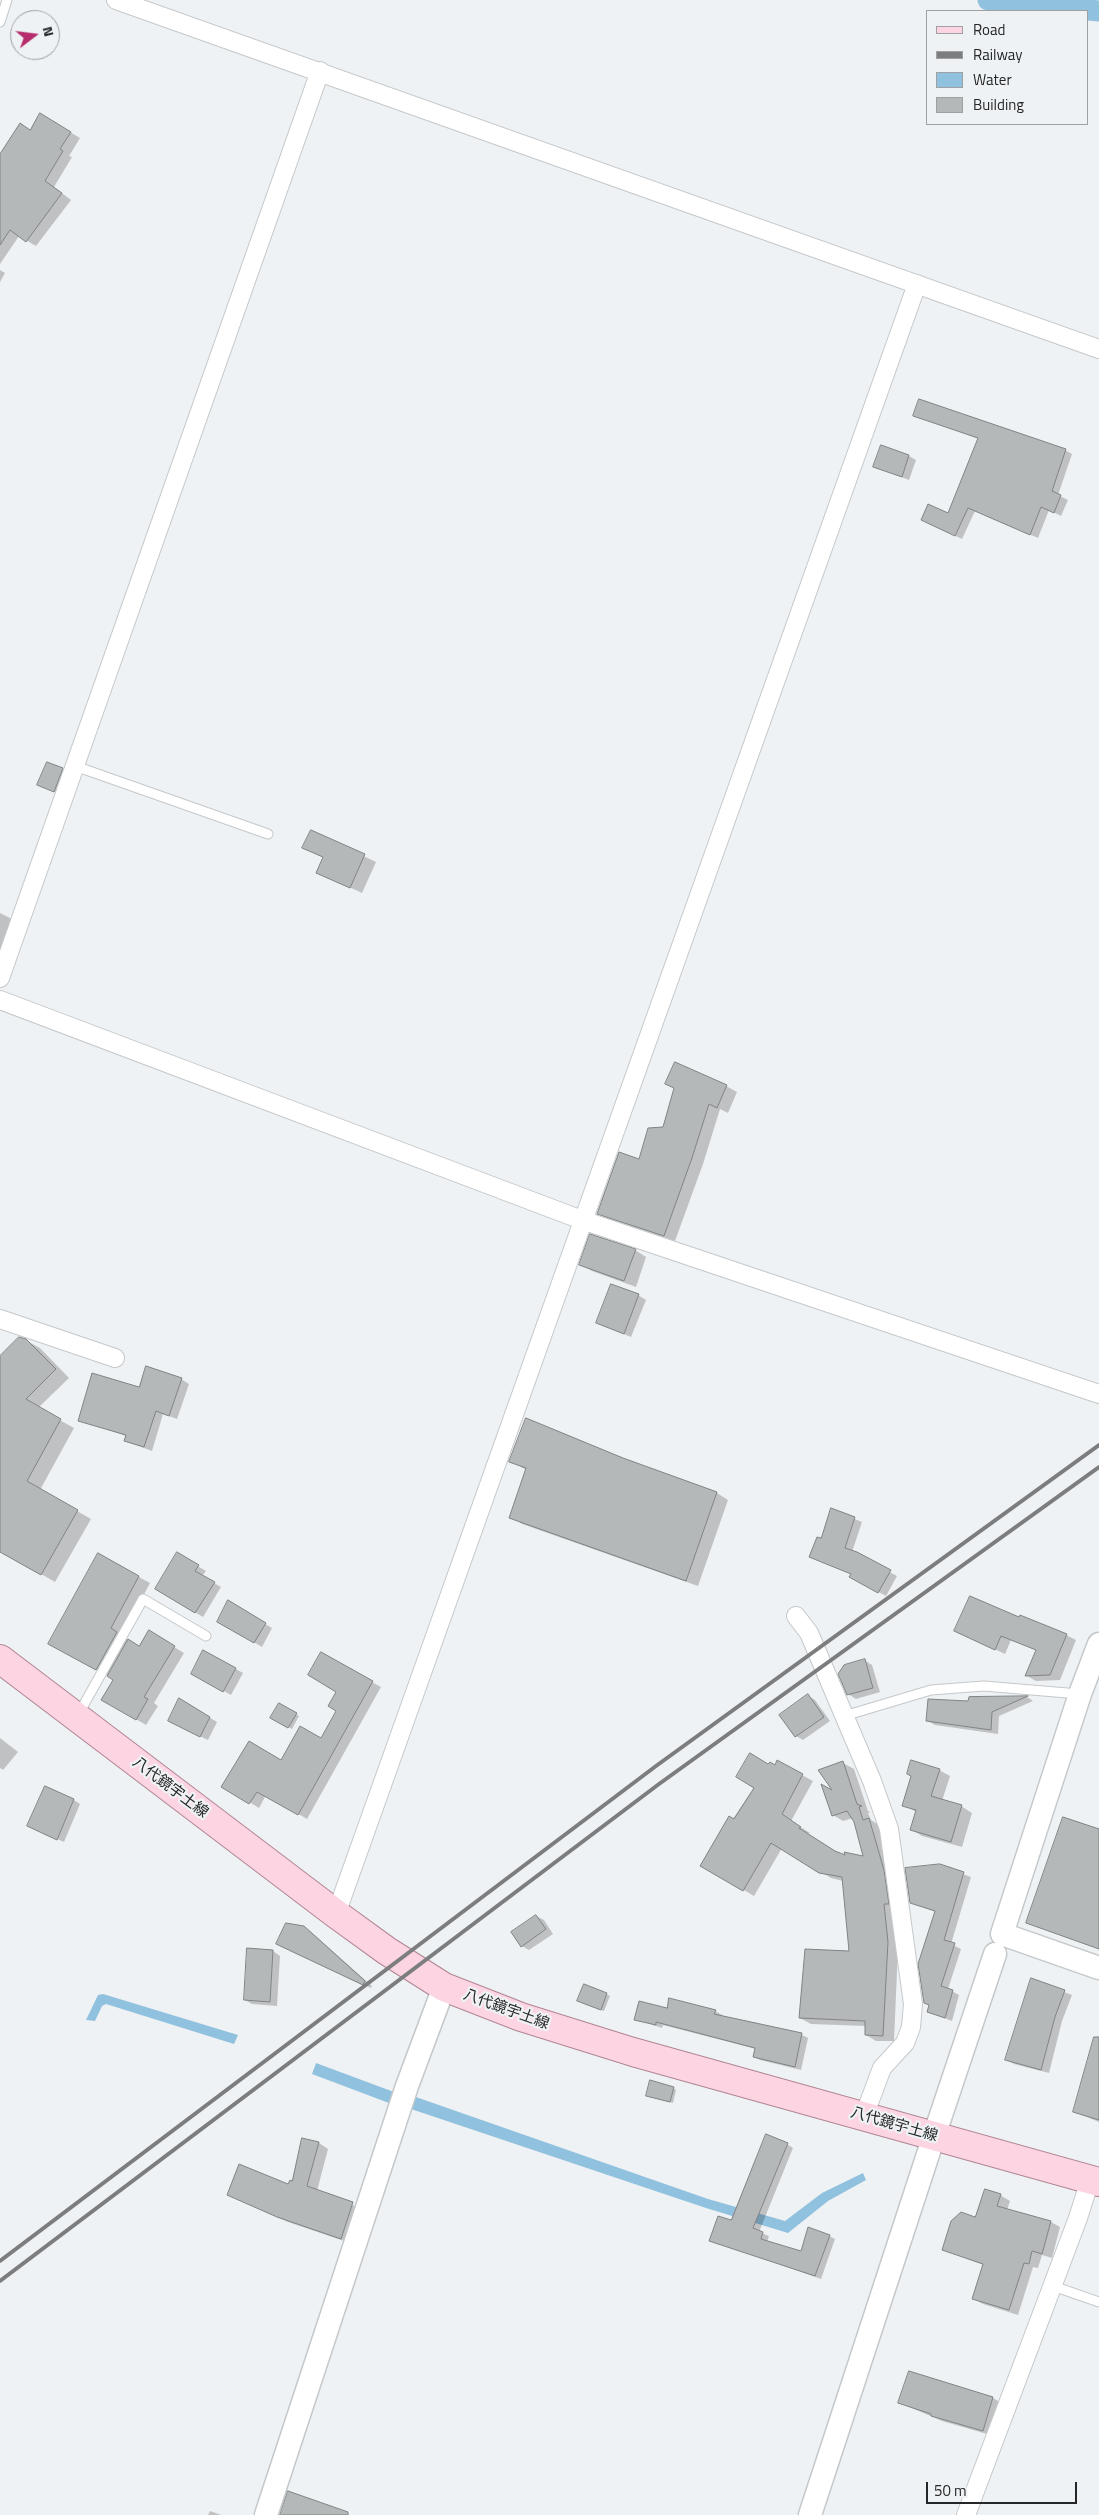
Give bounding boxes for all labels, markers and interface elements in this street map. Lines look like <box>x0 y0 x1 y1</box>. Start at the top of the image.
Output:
north arrow <box>10 10 60 60</box>
legend <box>926 10 1089 125</box>
text: Road <box>973 18 1005 41</box>
text: N <box>38 24 60 39</box>
text: Railway <box>973 43 1023 66</box>
text: Water <box>973 68 1012 91</box>
text: Building <box>973 93 1024 116</box>
street label: 八代鏡宇土線 <box>129 1754 211 1822</box>
street label: 八代鏡宇土線 <box>461 1986 551 2034</box>
street label: 八代鏡宇土線 <box>848 2104 940 2146</box>
scale bar <box>929 2472 1080 2504</box>
text: 50 m <box>934 2479 967 2502</box>

